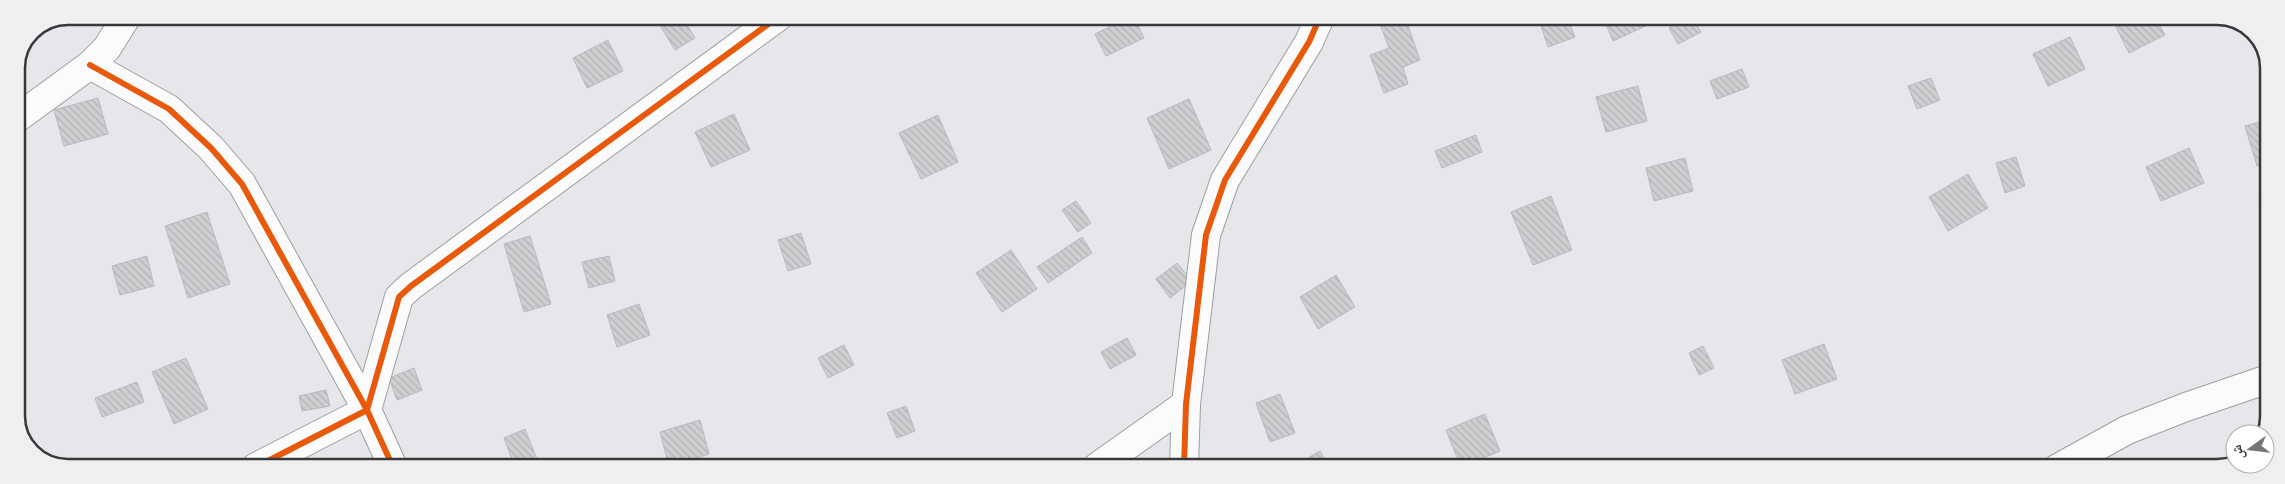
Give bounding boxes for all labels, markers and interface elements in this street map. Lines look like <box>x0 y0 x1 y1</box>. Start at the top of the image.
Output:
north arrow <box>2225 424 2275 474</box>
text: ش <box>2227 443 2248 462</box>

